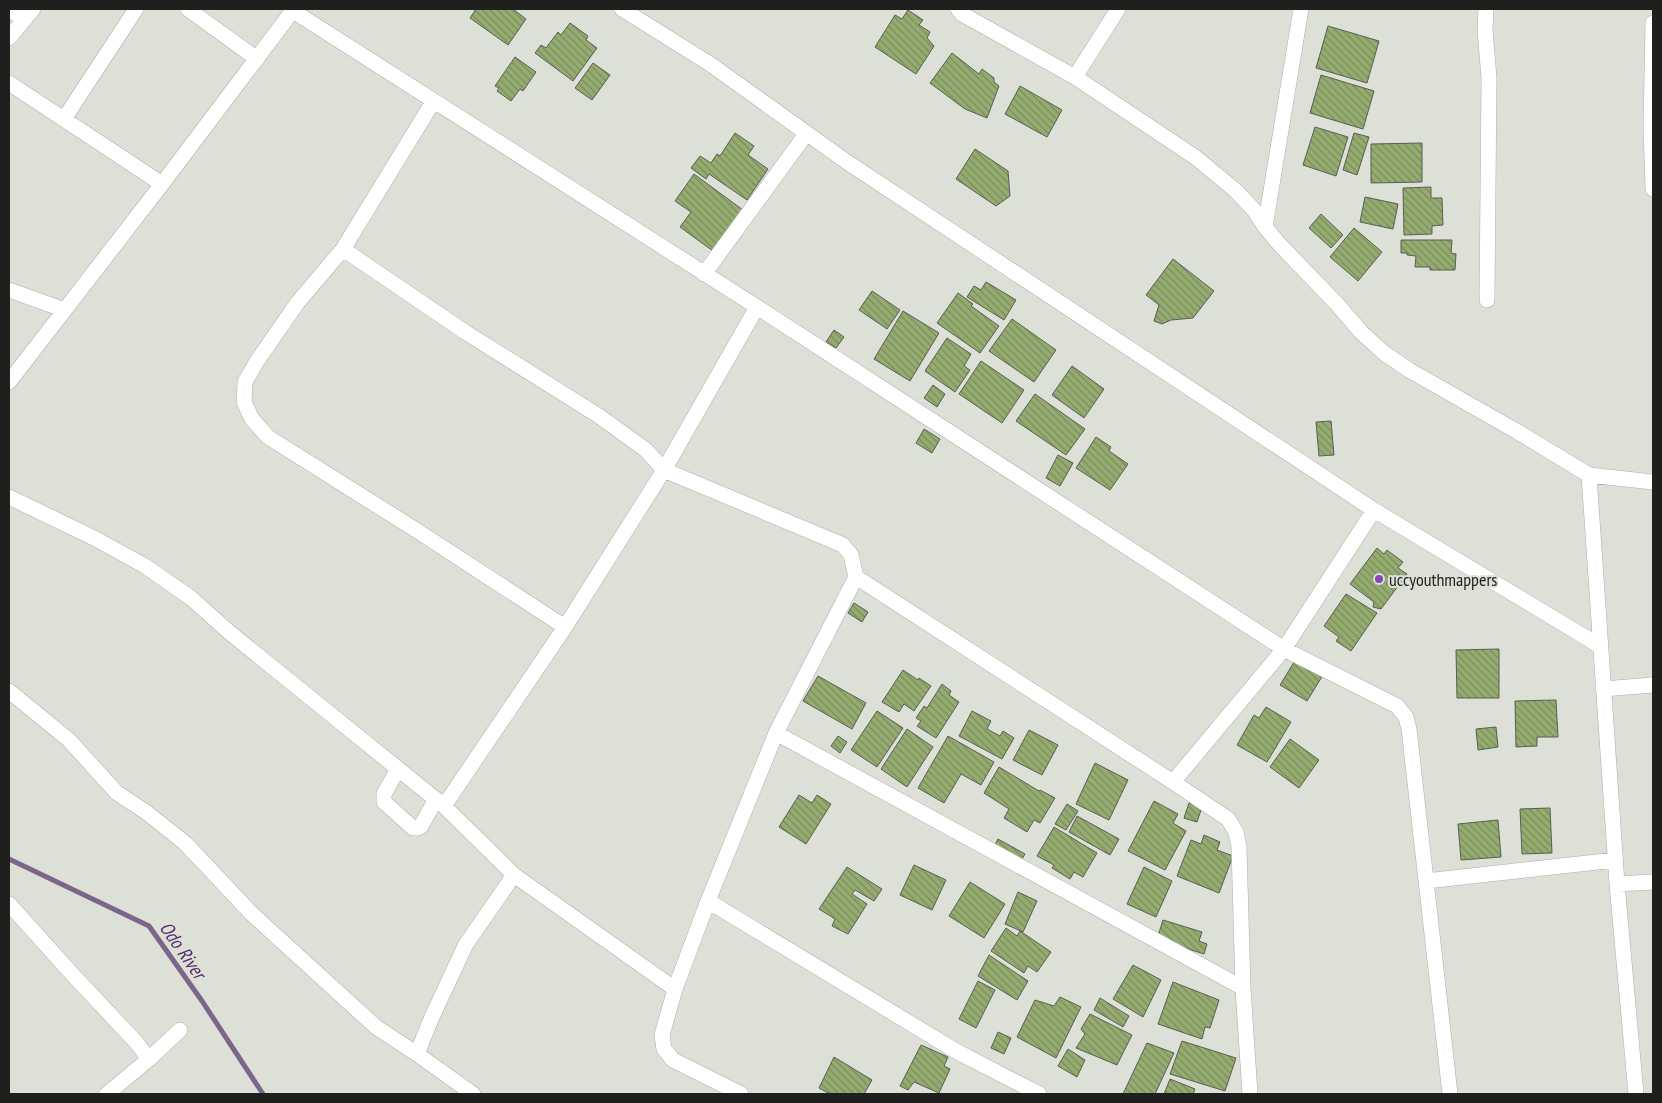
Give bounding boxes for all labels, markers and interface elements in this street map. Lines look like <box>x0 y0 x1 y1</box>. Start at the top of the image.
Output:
place label: uccyouthmappers <box>1389 568 1497 591</box>
marker: uccyouthmappers <box>1373 573 1385 585</box>
water label: Odo River <box>155 917 213 986</box>

